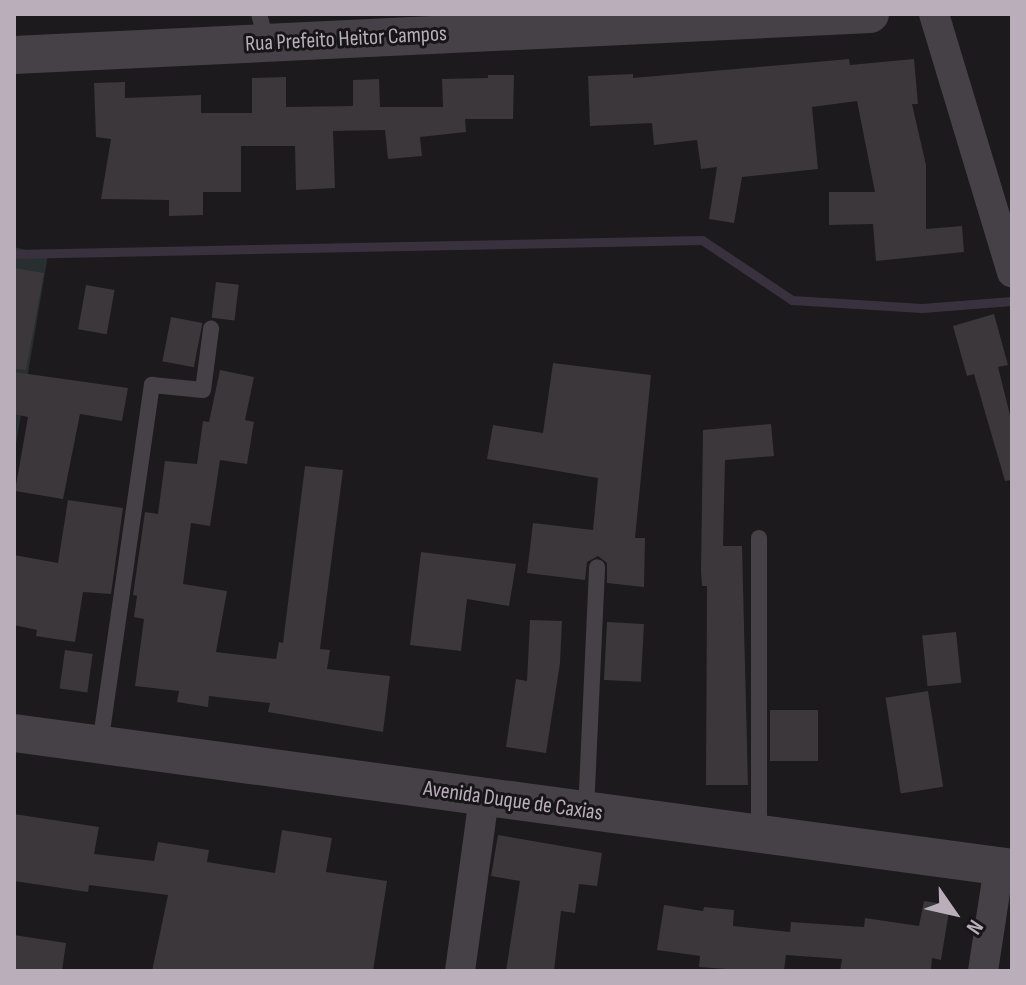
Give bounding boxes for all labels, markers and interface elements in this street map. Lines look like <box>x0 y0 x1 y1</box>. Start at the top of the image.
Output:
street label: Rua Prefeito Heitor Campos <box>244 21 448 57</box>
street label: Avenida Duque de Caxias <box>422 775 604 827</box>
north arrow <box>914 873 994 953</box>
text: N <box>960 914 989 939</box>

